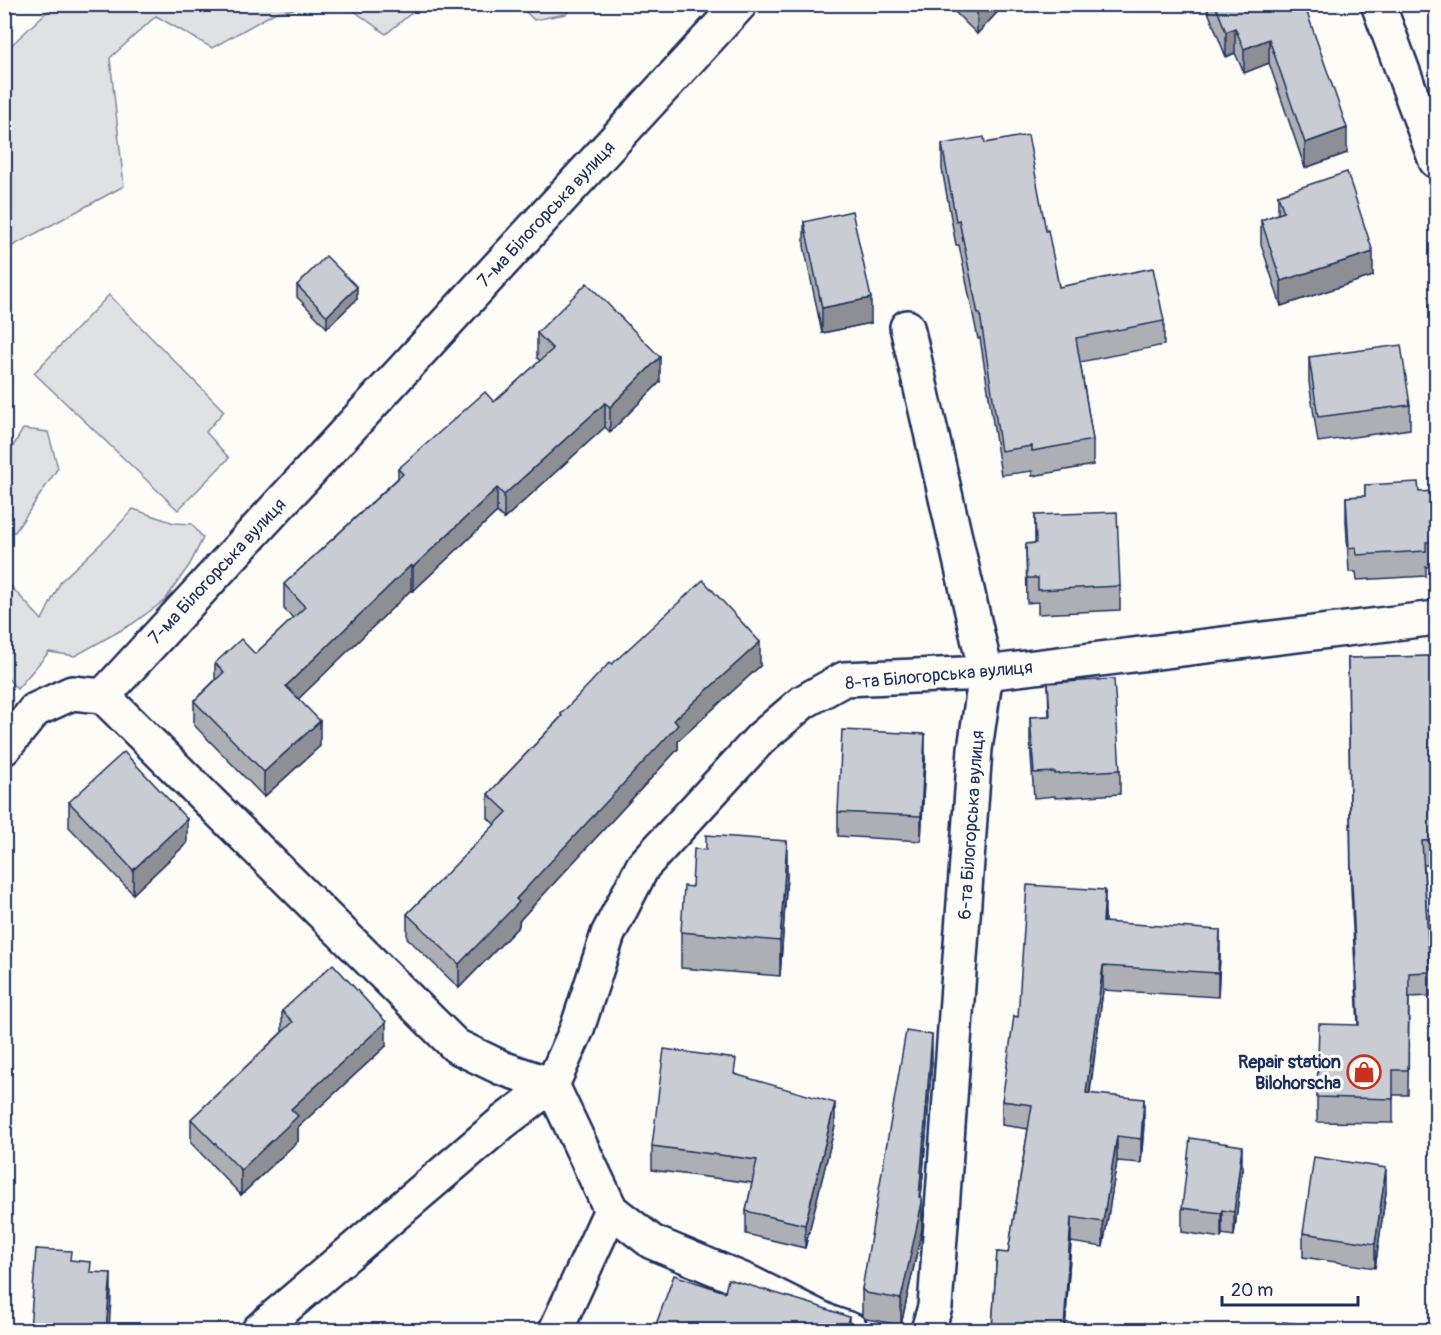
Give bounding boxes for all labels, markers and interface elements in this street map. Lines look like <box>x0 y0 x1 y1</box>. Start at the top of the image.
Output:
street label: 7-ма Білогорська вулиця <box>473 136 620 292</box>
street label: 7-ма Білогорська вулиця <box>144 493 291 649</box>
street label: 8-та Білогорська вулиця <box>844 656 1034 695</box>
street label: 6-та Білогорська вулиця <box>953 730 990 920</box>
place label: Repair station Bilohorscha <box>1238 1051 1342 1095</box>
shop icon: Repair station Bilohorscha <box>1346 1054 1382 1090</box>
scale bar <box>1222 1269 1358 1307</box>
text: 20 m <box>1231 1279 1273 1302</box>

